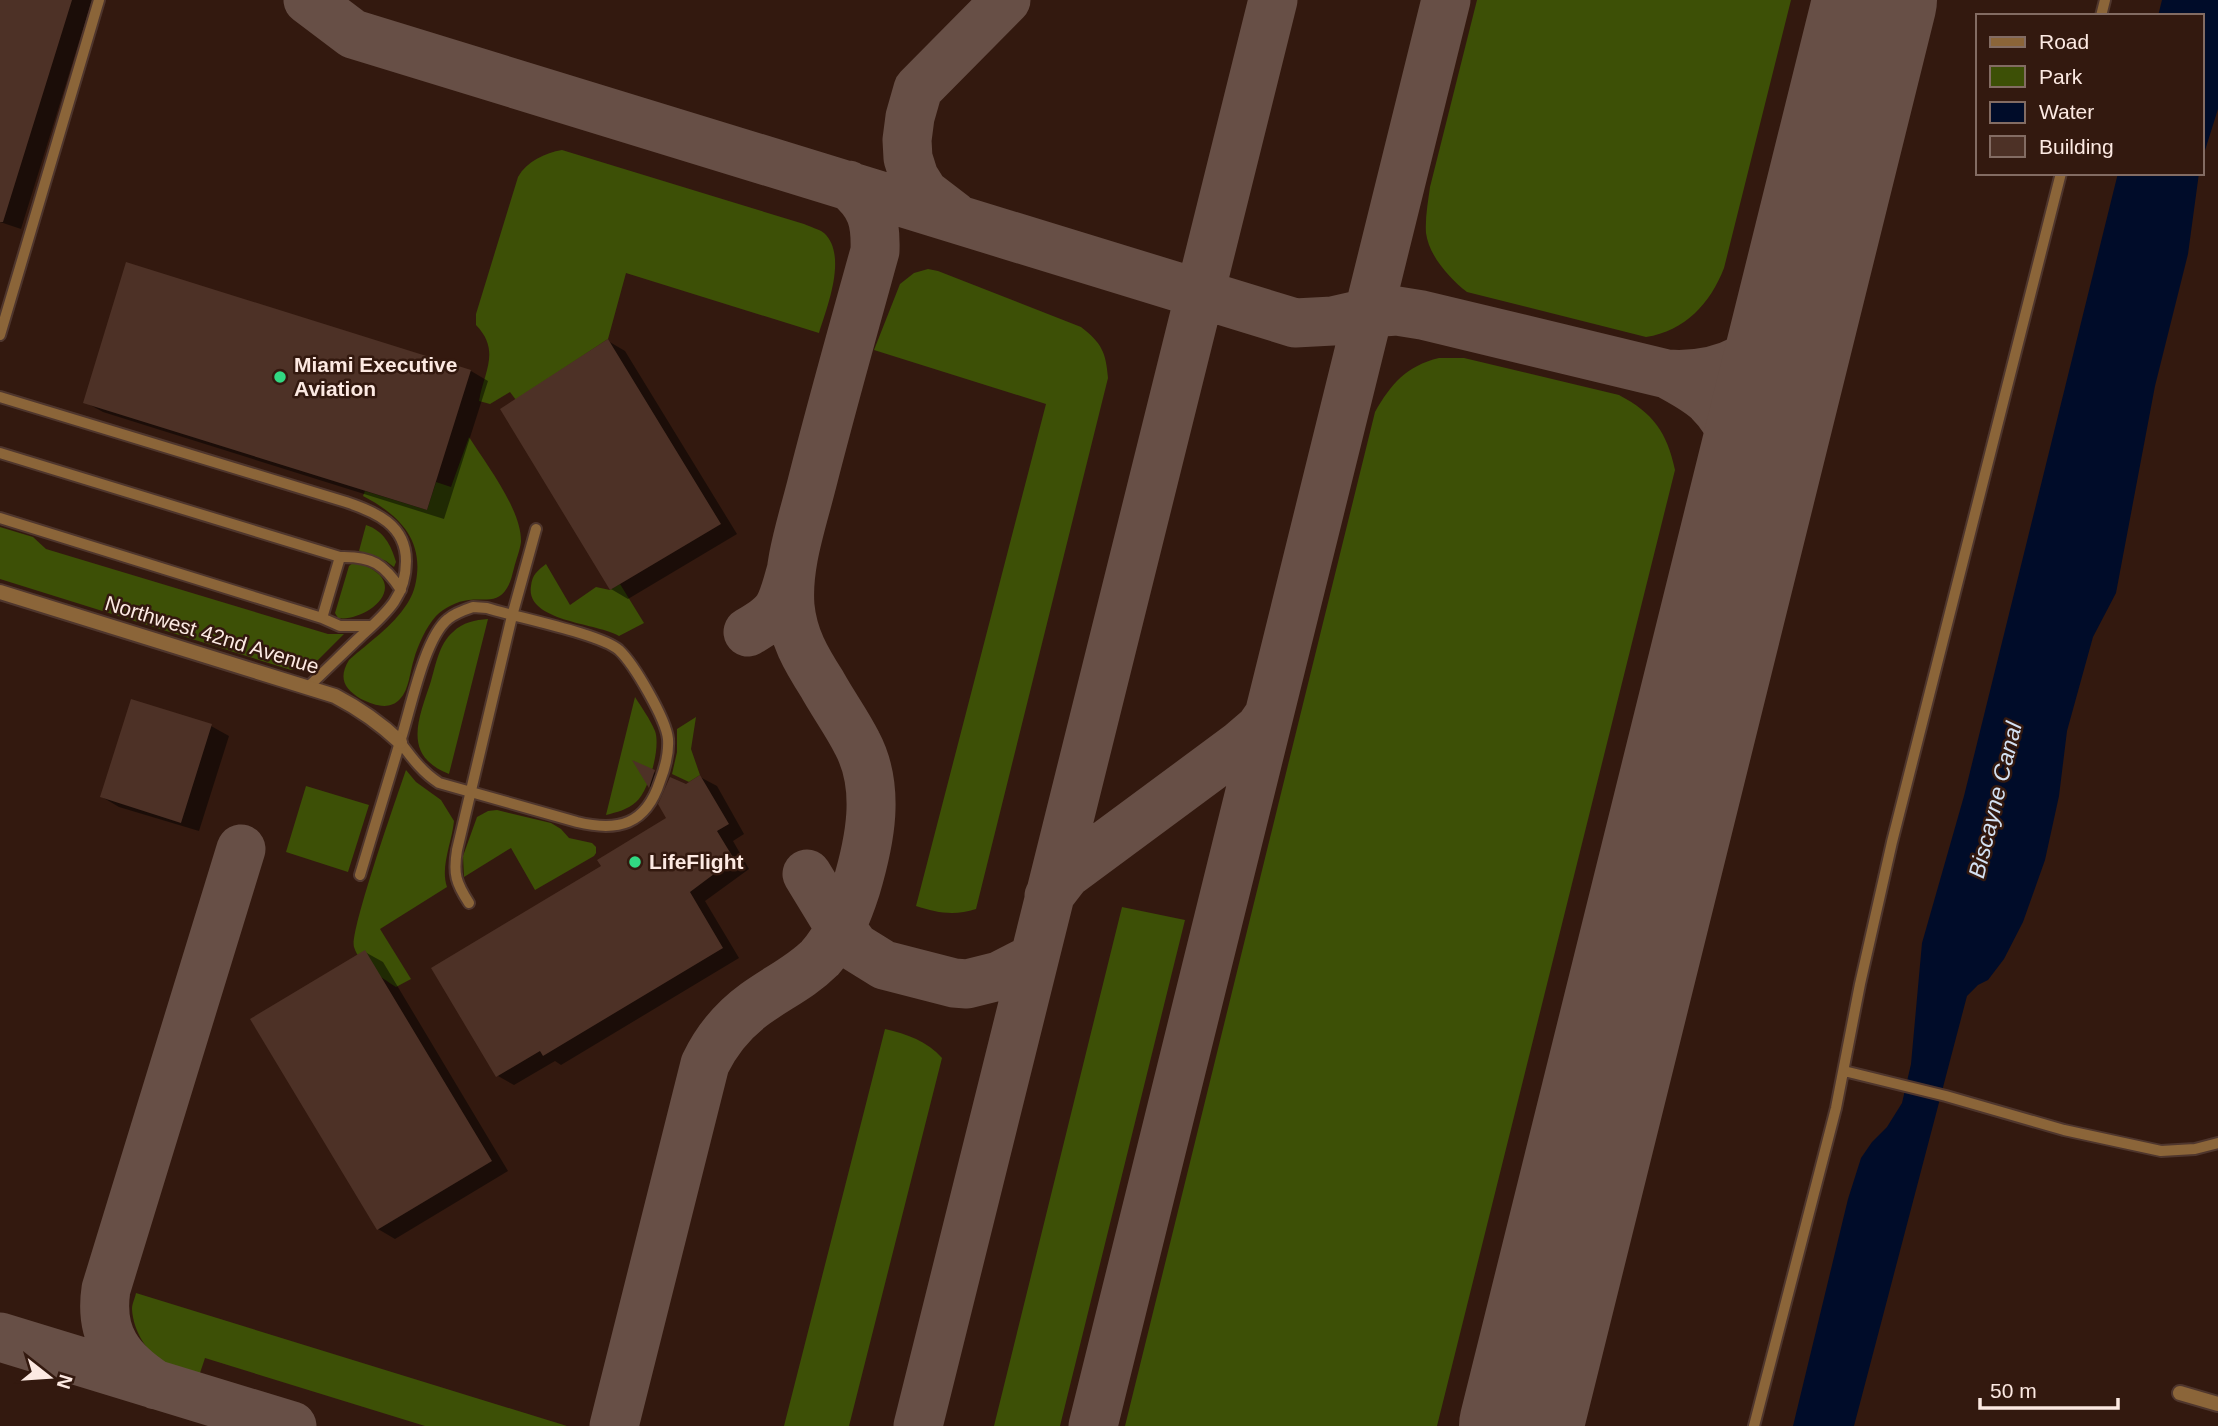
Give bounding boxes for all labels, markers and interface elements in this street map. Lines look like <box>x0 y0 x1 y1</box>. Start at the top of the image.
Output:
legend <box>1976 14 2204 175</box>
text: Road <box>2039 30 2089 53</box>
text: Park <box>2039 65 2083 88</box>
text: Water <box>2039 100 2094 123</box>
text: Building <box>2039 135 2114 158</box>
place label: Miami Executive Aviation <box>294 353 457 400</box>
marker: Miami Executive Aviation <box>272 369 288 385</box>
street label: Northwest 42nd Avenue <box>102 591 322 678</box>
water label: Biscayne Canal <box>1963 718 2027 881</box>
place label: LifeFlight <box>649 850 743 873</box>
marker: LifeFlight <box>627 854 643 870</box>
north arrow <box>14 1342 84 1412</box>
scale bar <box>1980 1366 2118 1410</box>
text: N <box>53 1372 77 1391</box>
text: 50 m <box>1990 1379 2037 1402</box>

